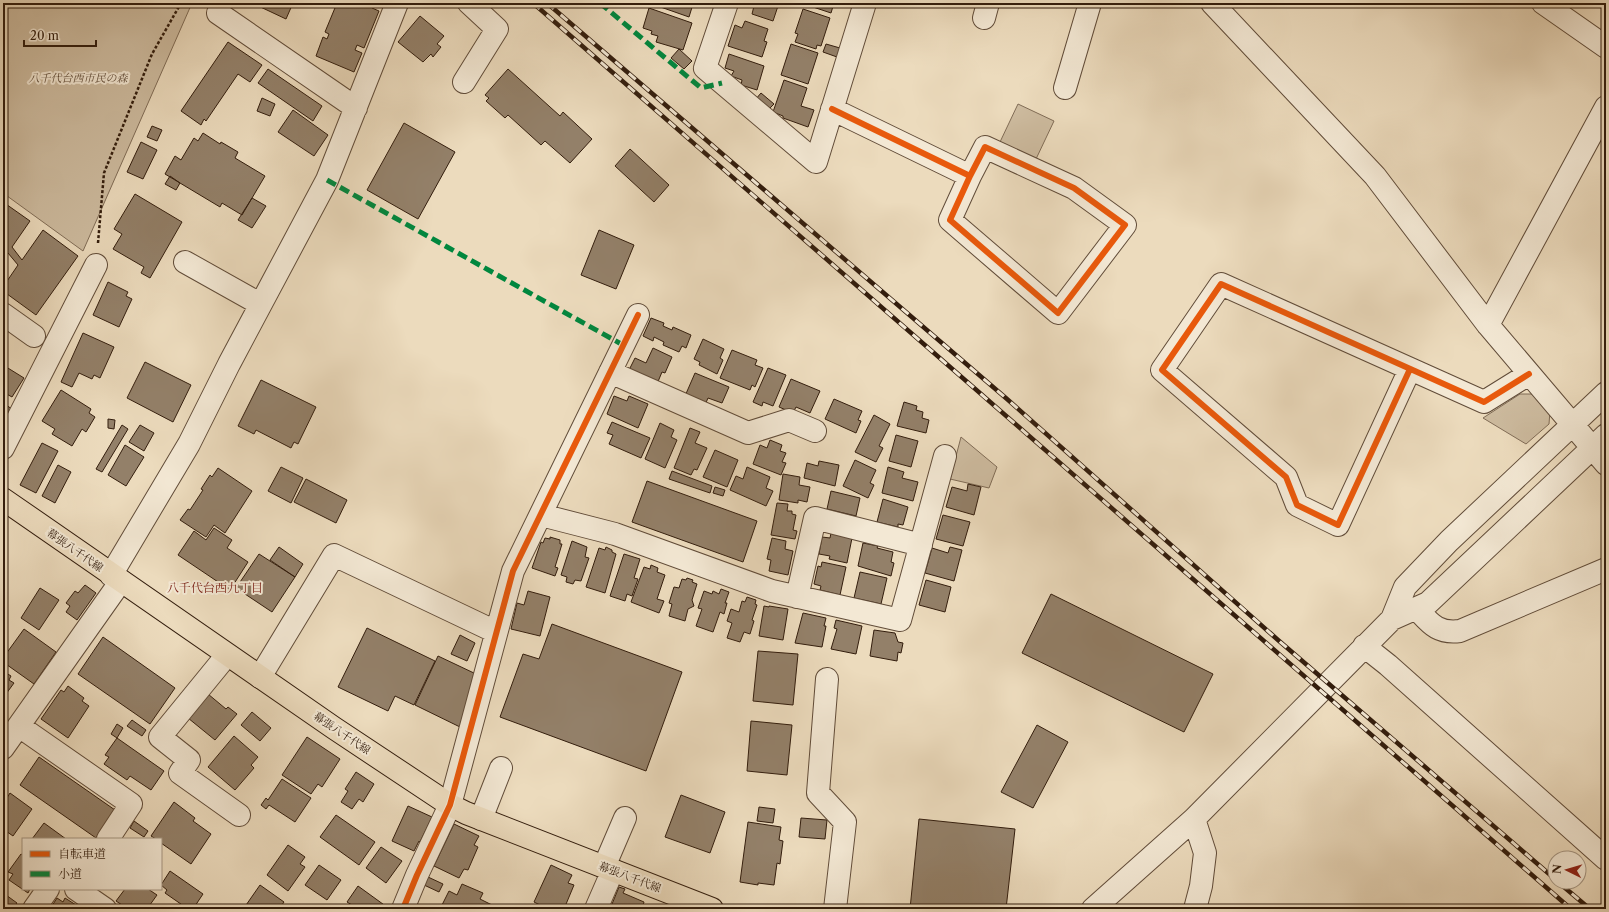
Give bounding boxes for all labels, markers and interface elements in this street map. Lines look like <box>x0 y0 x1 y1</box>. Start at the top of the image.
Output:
scale bar <box>24 22 96 48</box>
text: 20 m <box>30 28 59 43</box>
park label: 八千代台西市民の森 <box>29 71 128 85</box>
street label: 幕張八千代線 <box>44 525 106 575</box>
district label: 八千代台西九丁目 <box>167 580 263 595</box>
street label: 幕張八千代線 <box>311 709 373 757</box>
legend <box>22 838 162 890</box>
text: 自転車道 <box>58 846 106 861</box>
north arrow <box>1547 850 1587 890</box>
street label: 幕張八千代線 <box>597 859 663 895</box>
text: N <box>1550 863 1564 875</box>
text: 小道 <box>58 866 82 881</box>

